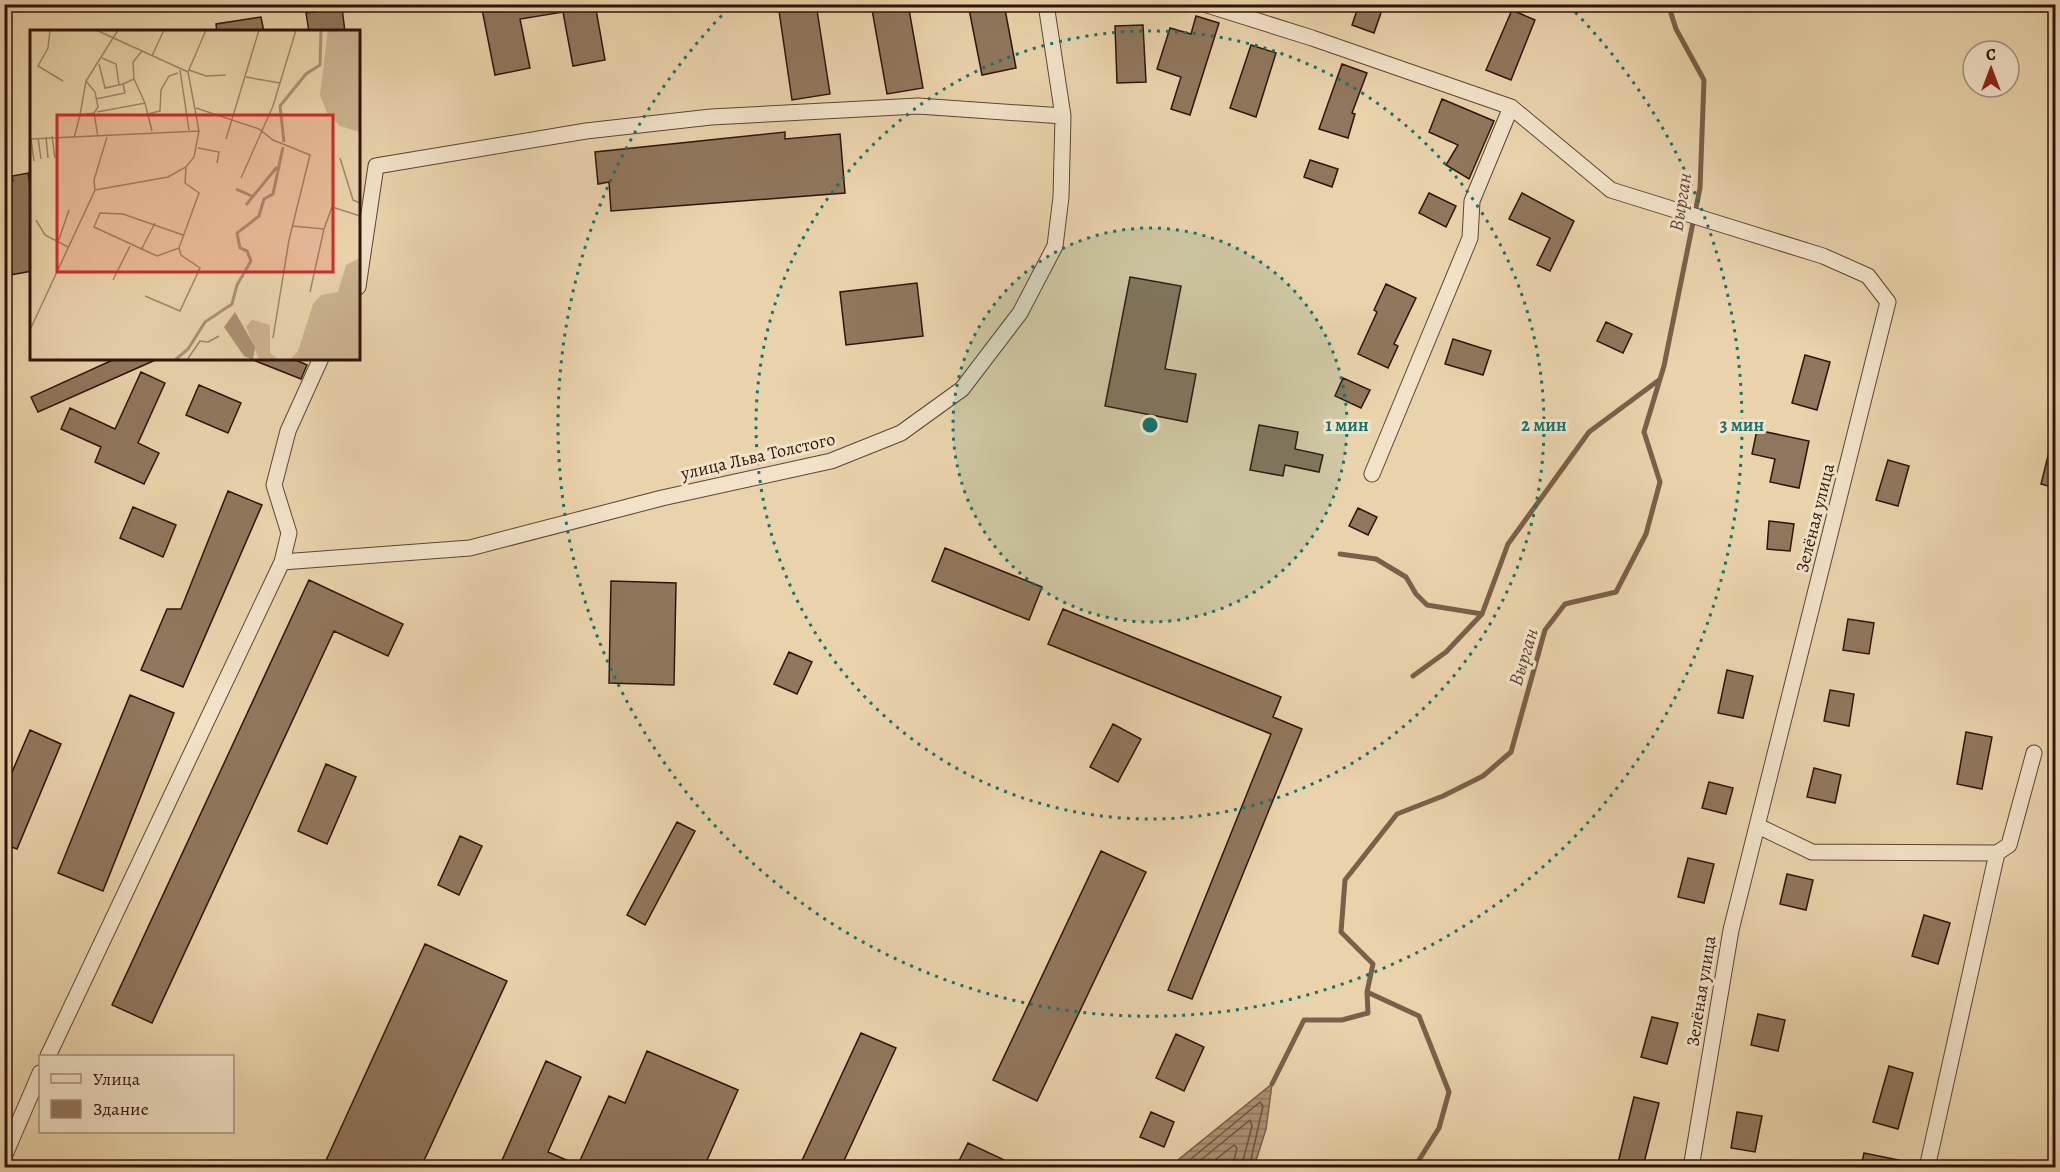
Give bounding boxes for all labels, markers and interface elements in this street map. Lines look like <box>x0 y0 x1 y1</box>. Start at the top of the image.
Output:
inset map <box>30 30 360 360</box>
north arrow <box>1961 39 2021 99</box>
text: С <box>1986 44 1996 66</box>
water label: Вырган <box>1663 171 1698 233</box>
text: 1 мин <box>1325 413 1369 437</box>
text: 2 мин <box>1521 413 1567 437</box>
text: 3 мин <box>1720 413 1764 437</box>
centre of rings <box>1140 415 1160 435</box>
street label: улица Льва Толстого <box>678 427 838 486</box>
street label: Зелёная улица <box>1790 460 1840 575</box>
water label: Вырган <box>1502 625 1545 689</box>
street label: Зелёная улица <box>1680 933 1722 1048</box>
legend <box>39 1055 234 1133</box>
text: Улица <box>93 1067 141 1091</box>
text: Здание <box>93 1097 149 1121</box>

